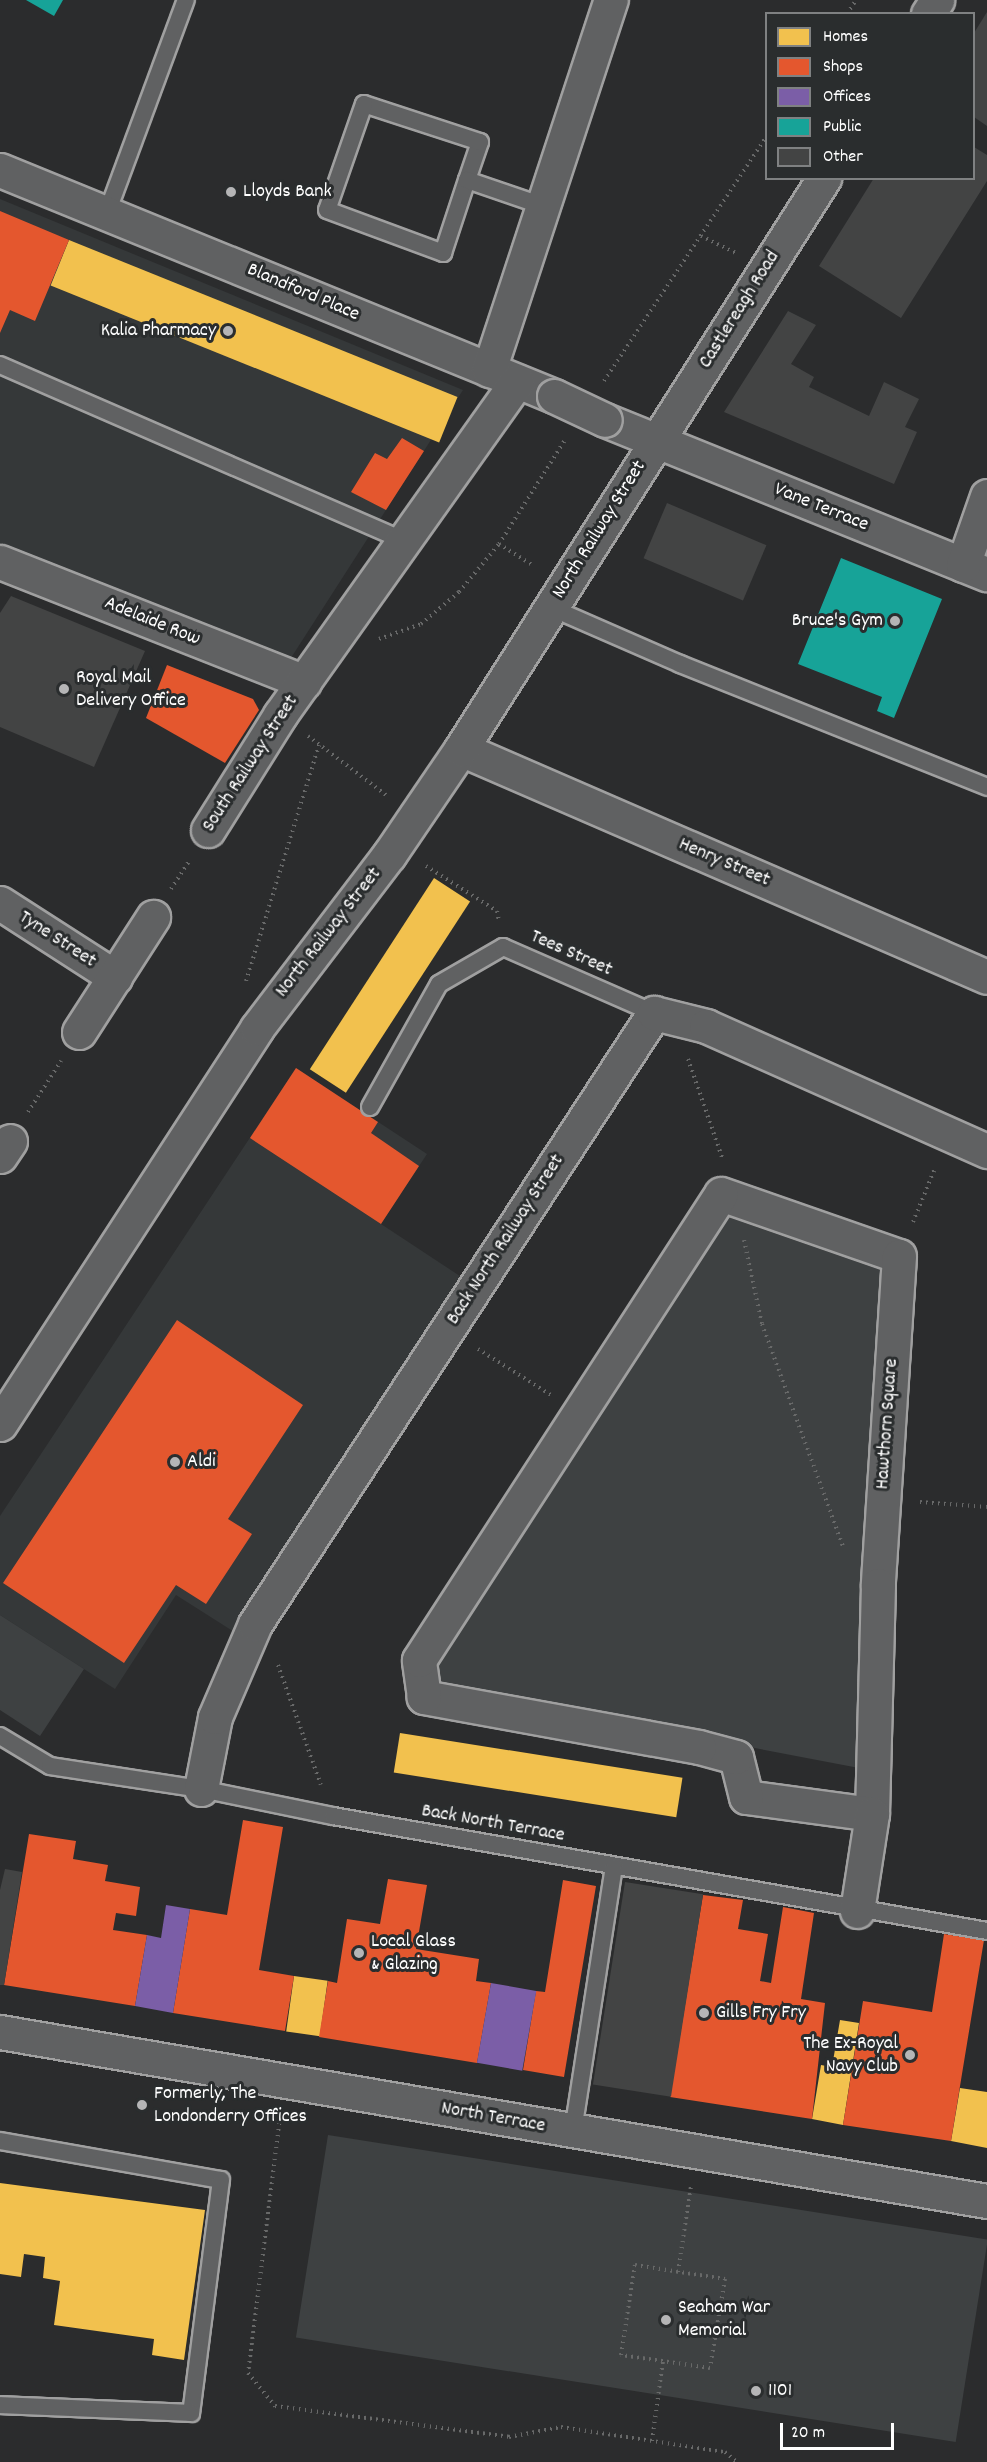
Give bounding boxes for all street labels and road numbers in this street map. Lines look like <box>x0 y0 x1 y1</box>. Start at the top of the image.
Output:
street label: Castlereagh Road <box>694 247 786 373</box>
street label: Blandford Place <box>243 259 363 327</box>
street label: North Railway Street <box>548 456 652 604</box>
street label: Vane Terrace <box>770 478 872 538</box>
street label: Adelaide Row <box>101 592 203 652</box>
street label: South Railway Street <box>198 691 304 837</box>
street label: Henry Street <box>675 833 773 893</box>
street label: North Railway Street <box>271 863 387 1003</box>
street label: Tyne Street <box>14 906 100 974</box>
street label: Tees Street <box>526 925 616 983</box>
street label: Back North Railway Street <box>442 1150 570 1330</box>
street label: Hawthorn Square <box>871 1358 905 1490</box>
street label: Back North Terrace <box>420 1800 566 1848</box>
street label: North Terrace <box>439 2097 547 2139</box>

